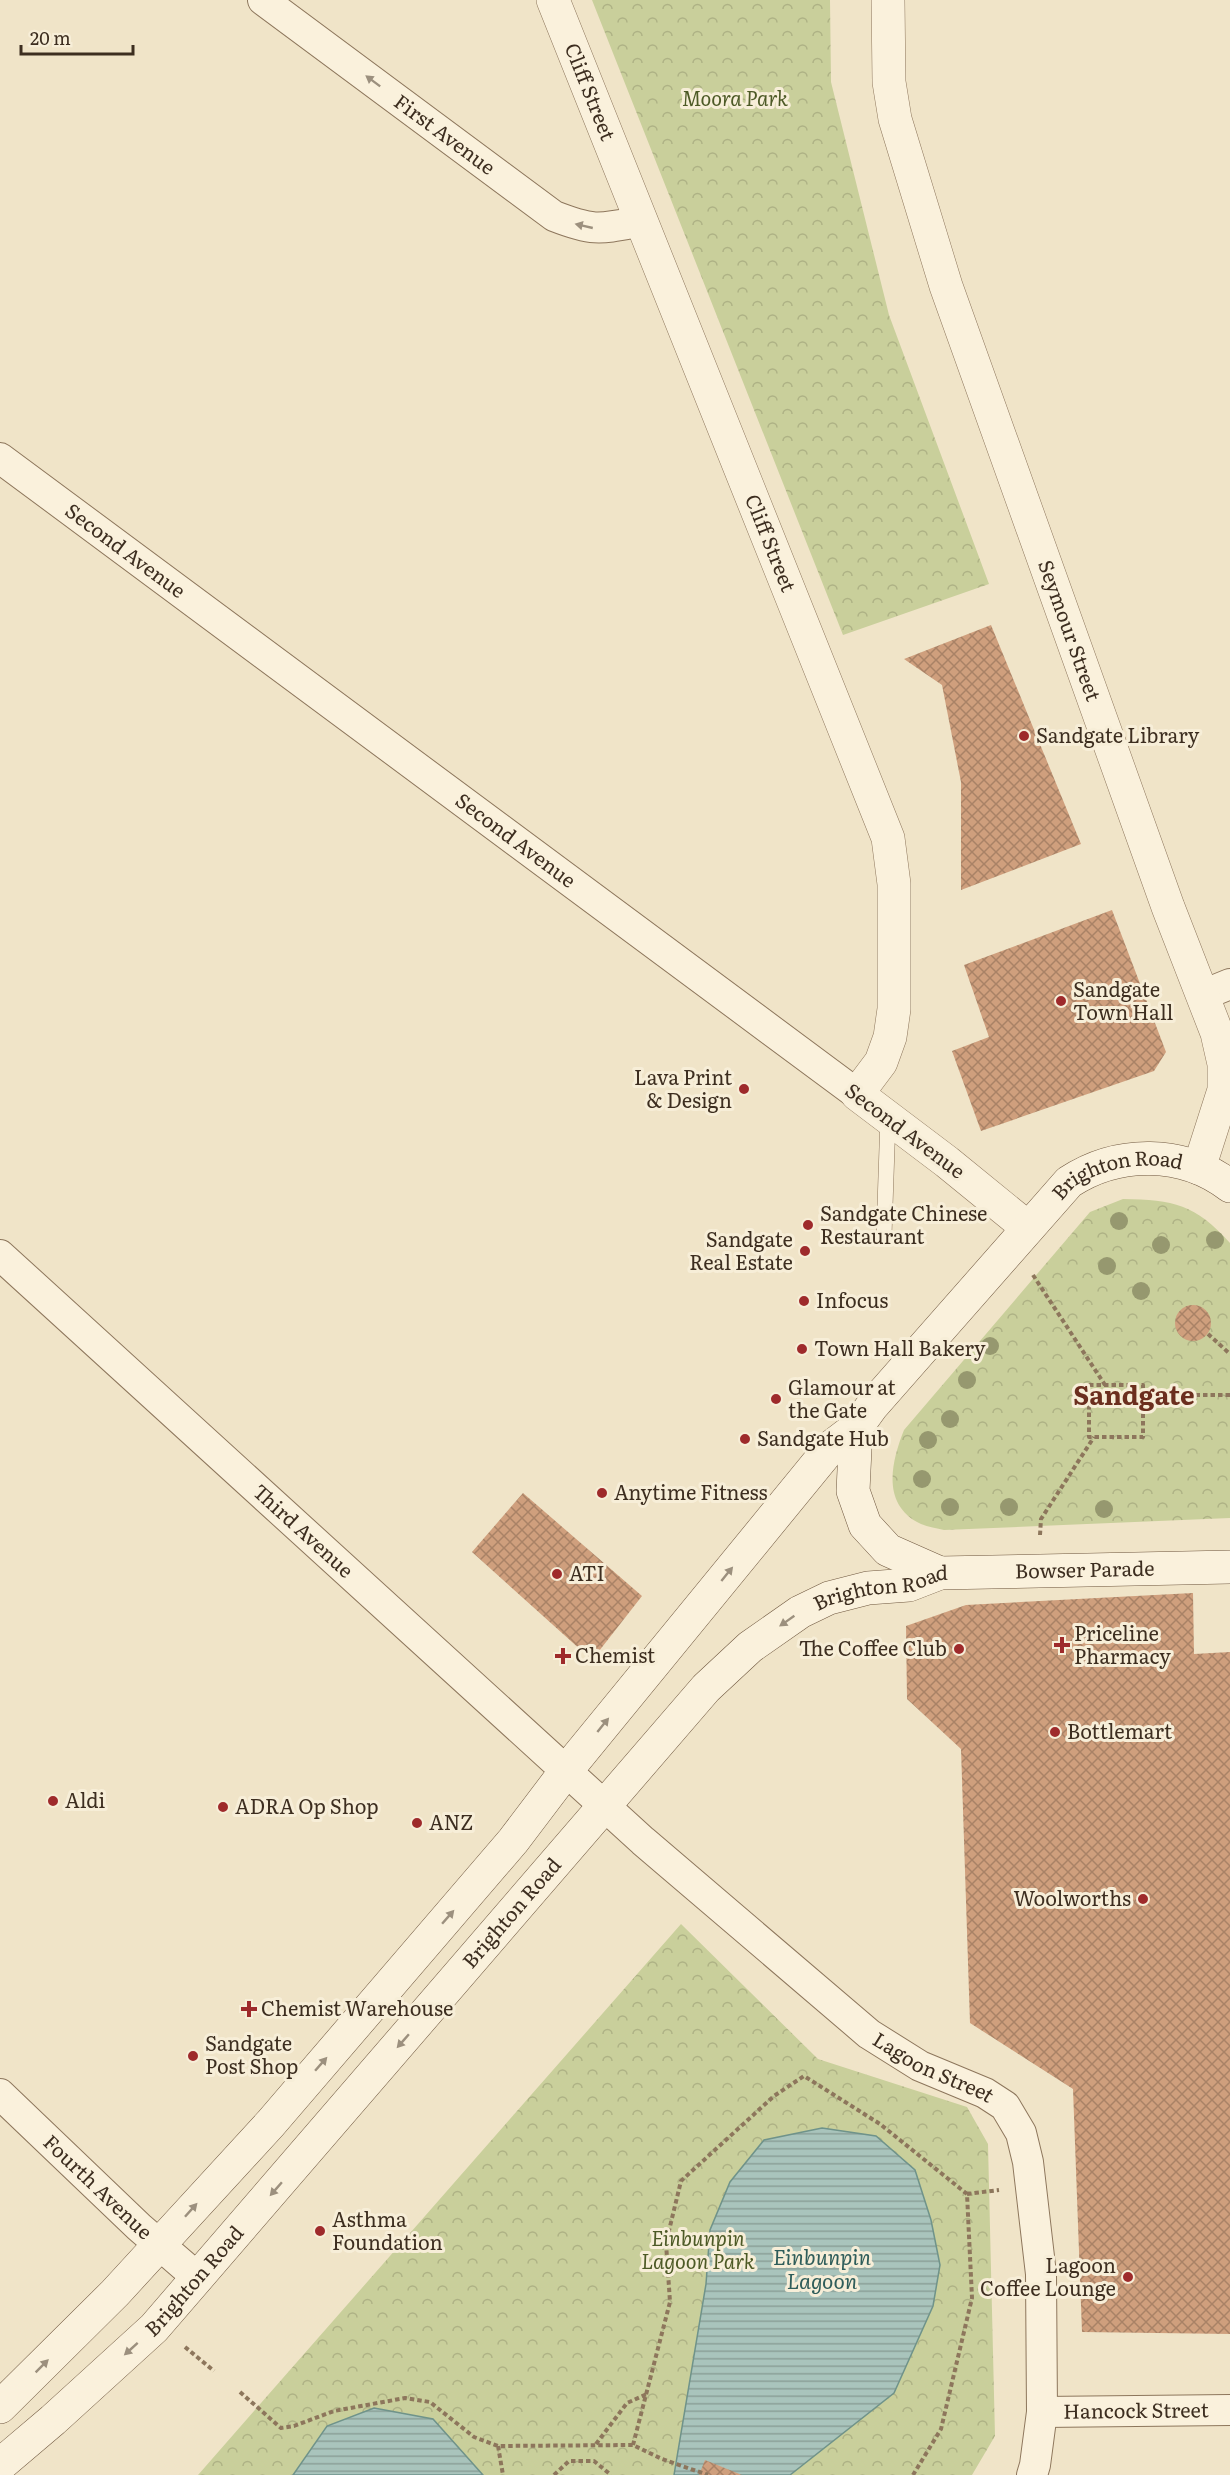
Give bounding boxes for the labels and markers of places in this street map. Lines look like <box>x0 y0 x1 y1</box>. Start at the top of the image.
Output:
place label: Sandgate Library <box>1036 719 1200 749</box>
marker: Sandgate Library <box>1017 729 1031 743</box>
place label: Sandgate Town Hall <box>1073 973 1174 1026</box>
marker: Sandgate Town Hall <box>1054 994 1068 1008</box>
place label: Lava Print & Design <box>634 1061 732 1114</box>
marker: Lava Print & Design <box>737 1082 751 1096</box>
place label: Sandgate Chinese Restaurant <box>820 1197 988 1250</box>
marker: Sandgate Chinese Restaurant <box>801 1218 815 1232</box>
place label: Sandgate Real Estate <box>689 1223 793 1276</box>
marker: Sandgate Real Estate <box>798 1244 812 1258</box>
place label: Infocus <box>816 1284 888 1314</box>
marker: Infocus <box>797 1294 811 1308</box>
place label: Town Hall Bakery <box>814 1332 986 1362</box>
marker: Town Hall Bakery <box>795 1342 809 1356</box>
place label: Glamour at the Gate <box>788 1371 896 1424</box>
marker: Glamour at the Gate <box>769 1392 783 1406</box>
place label: Sandgate Hub <box>757 1422 889 1452</box>
marker: Sandgate Hub <box>738 1432 752 1446</box>
place label: Anytime Fitness <box>614 1476 768 1506</box>
marker: Anytime Fitness <box>595 1486 609 1500</box>
place label: ATI <box>569 1557 605 1587</box>
marker: ATI <box>550 1567 564 1581</box>
place label: Priceline Pharmacy <box>1074 1617 1171 1670</box>
place label: The Coffee Club <box>799 1632 947 1662</box>
marker: Priceline Pharmacy <box>1055 1638 1069 1652</box>
place label: Chemist <box>575 1639 655 1669</box>
marker: The Coffee Club <box>952 1642 966 1656</box>
marker: Chemist <box>556 1649 570 1663</box>
place label: Bottlemart <box>1067 1715 1172 1745</box>
marker: Bottlemart <box>1048 1725 1062 1739</box>
place label: Aldi <box>65 1784 105 1814</box>
place label: ADRA Op Shop <box>235 1790 379 1820</box>
marker: Aldi <box>46 1794 60 1808</box>
marker: ADRA Op Shop <box>216 1800 230 1814</box>
place label: ANZ <box>429 1806 473 1836</box>
marker: ANZ <box>410 1816 424 1830</box>
place label: Woolworths <box>1013 1882 1131 1912</box>
marker: Woolworths <box>1136 1892 1150 1906</box>
place label: Chemist Warehouse <box>261 1992 453 2022</box>
marker: Chemist Warehouse <box>242 2002 256 2016</box>
place label: Sandgate Post Shop <box>205 2027 298 2080</box>
marker: Sandgate Post Shop <box>186 2049 200 2063</box>
place label: Asthma Foundation <box>332 2203 443 2256</box>
marker: Asthma Foundation <box>313 2224 327 2238</box>
place label: Lagoon Coffee Lounge <box>980 2249 1116 2302</box>
marker: Lagoon Coffee Lounge <box>1121 2270 1135 2284</box>

